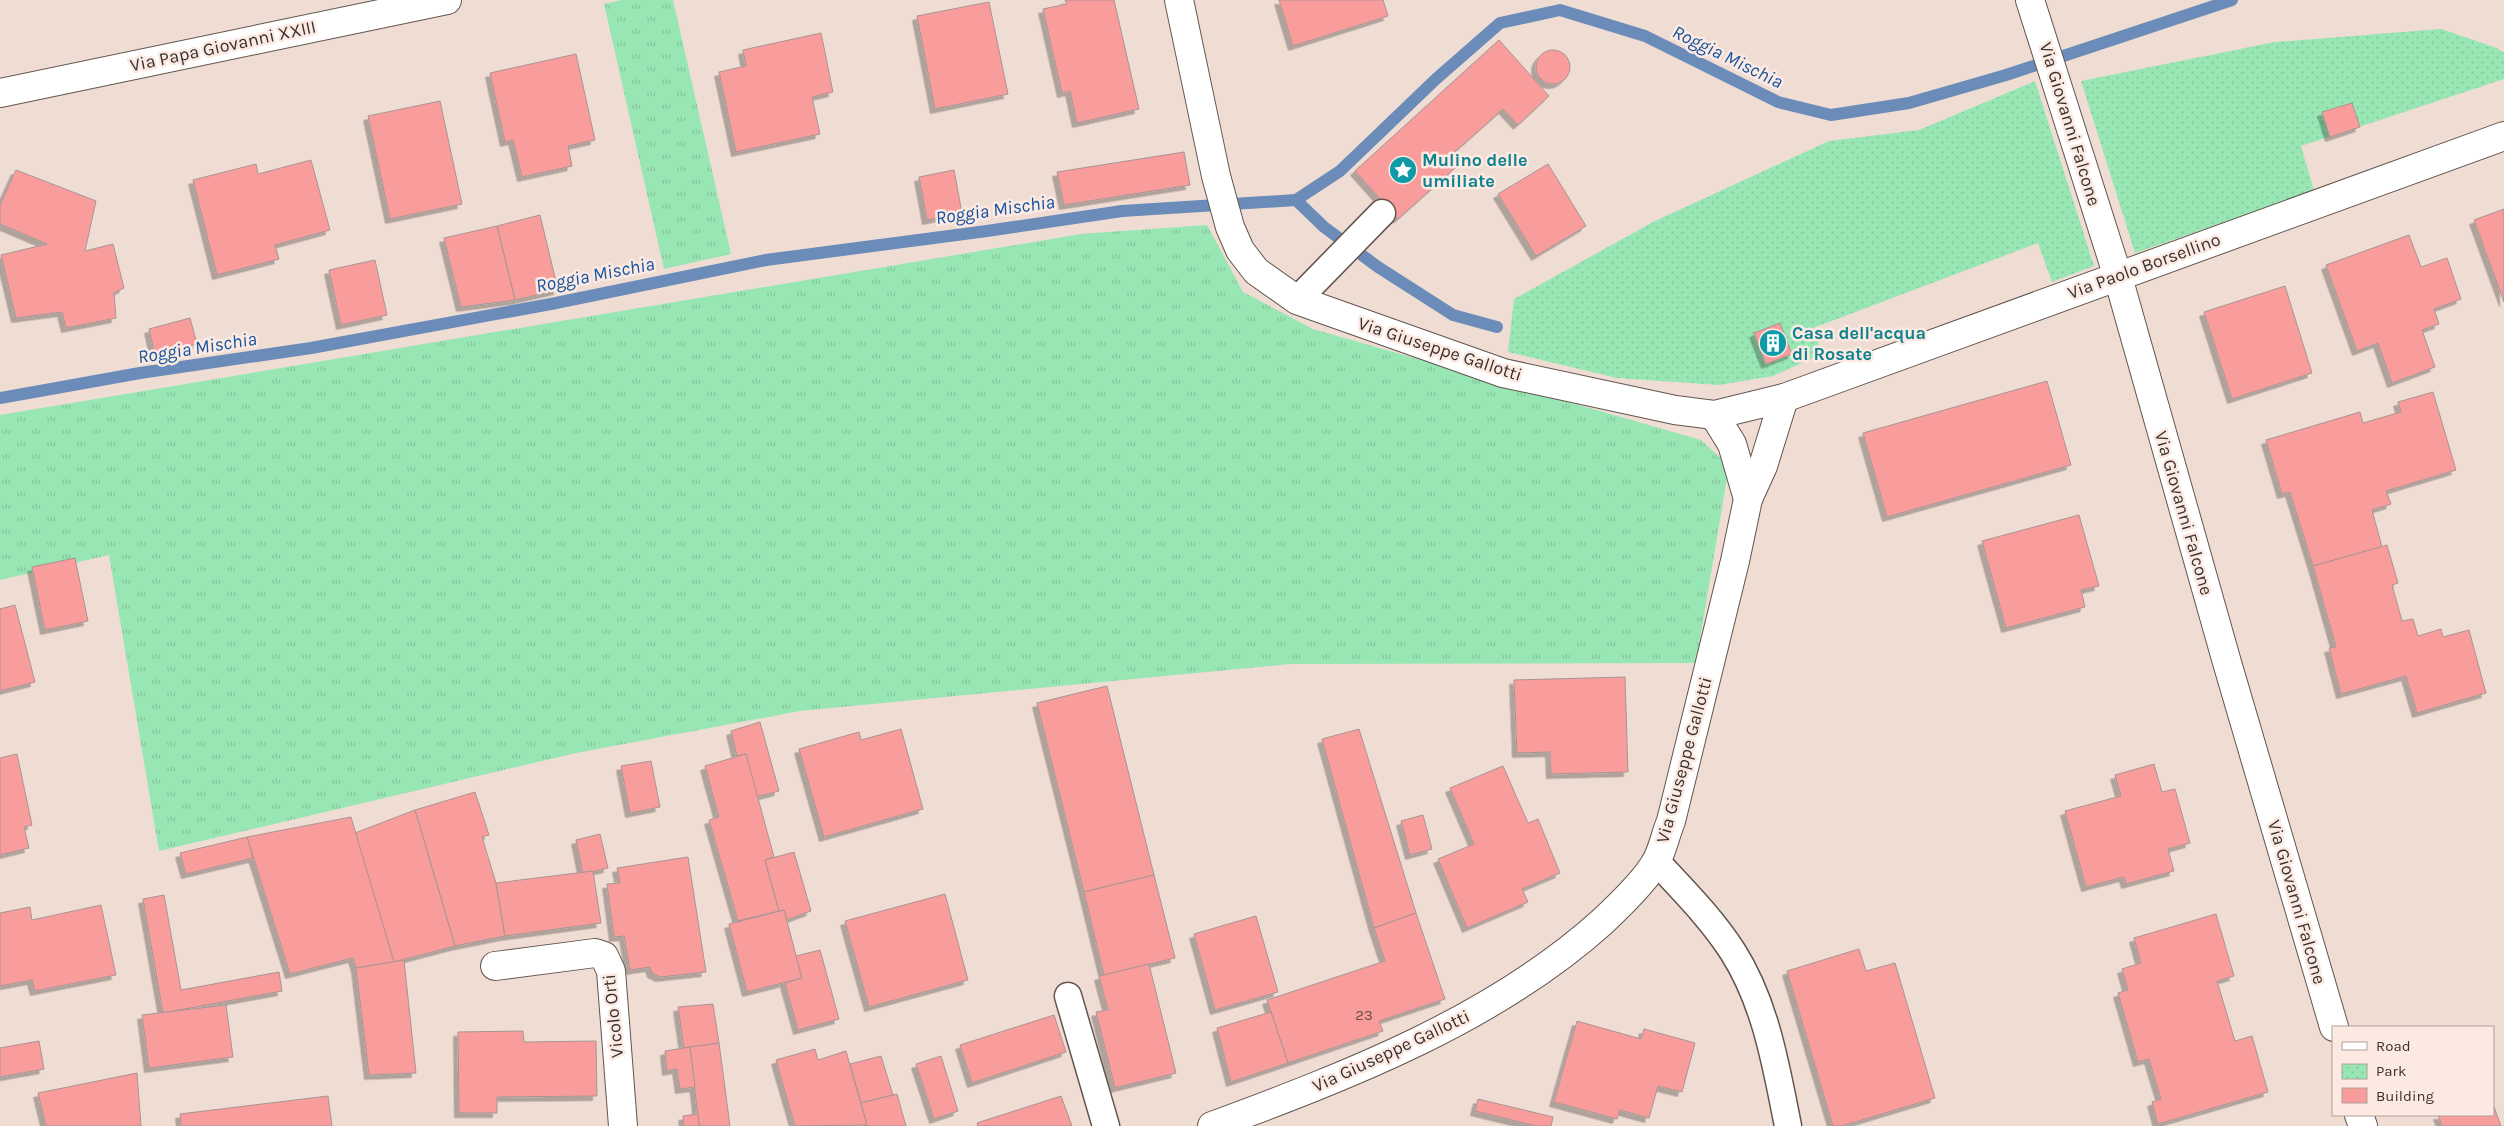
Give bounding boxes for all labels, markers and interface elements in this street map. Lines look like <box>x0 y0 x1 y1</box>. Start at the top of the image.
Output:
street label: Via Papa Giovanni XXIII <box>128 16 318 76</box>
water label: Roggia Mischia <box>1669 21 1786 93</box>
street label: Via Giovanni Falcone <box>2035 40 2105 208</box>
place label: Mulino delle umiliate <box>1422 149 1527 192</box>
place icon: Mulino delle umiliate <box>1388 155 1418 185</box>
water label: Roggia Mischia <box>934 191 1056 229</box>
street label: Via Paolo Borsellino <box>2065 228 2223 304</box>
water label: Roggia Mischia <box>534 253 656 297</box>
street label: Via Giuseppe Gallotti <box>1355 312 1525 386</box>
place label: Casa dell'acqua di Rosate <box>1792 322 1926 365</box>
water label: Roggia Mischia <box>136 328 258 368</box>
building icon: Casa dell'acqua di Rosate <box>1758 328 1788 358</box>
street label: Via Giovanni Falcone <box>2150 428 2218 598</box>
street label: Via Giuseppe Gallotti <box>1651 675 1717 845</box>
street label: Via Giovanni Falcone <box>2263 817 2331 987</box>
street label: Vicolo Orti <box>598 973 628 1059</box>
street label: Via Giuseppe Gallotti <box>1309 1005 1473 1097</box>
house number: 23 <box>1355 1006 1373 1024</box>
legend <box>2332 1026 2494 1116</box>
text: Road <box>2376 1037 2411 1055</box>
text: Park <box>2376 1062 2406 1080</box>
text: Building <box>2376 1087 2434 1105</box>

